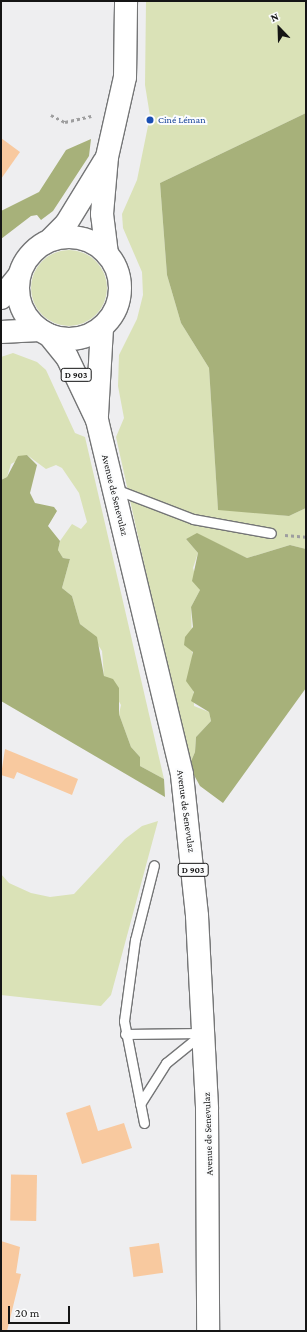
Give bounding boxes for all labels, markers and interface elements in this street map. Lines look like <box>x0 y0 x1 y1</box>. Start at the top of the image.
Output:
north arrow <box>259 8 299 48</box>
text: N <box>269 10 280 24</box>
place label: Ciné Léman <box>158 114 206 126</box>
marker: Ciné Léman <box>145 115 155 125</box>
road number: D 903 <box>60 368 92 382</box>
street label: Avenue de Senevulaz <box>99 453 131 537</box>
street label: Avenue de Senevulaz <box>174 769 198 853</box>
road number: D 903 <box>177 863 209 877</box>
street label: Avenue de Senevulaz <box>201 1092 215 1176</box>
scale bar <box>10 1298 72 1324</box>
text: 20 m <box>15 1306 39 1320</box>

